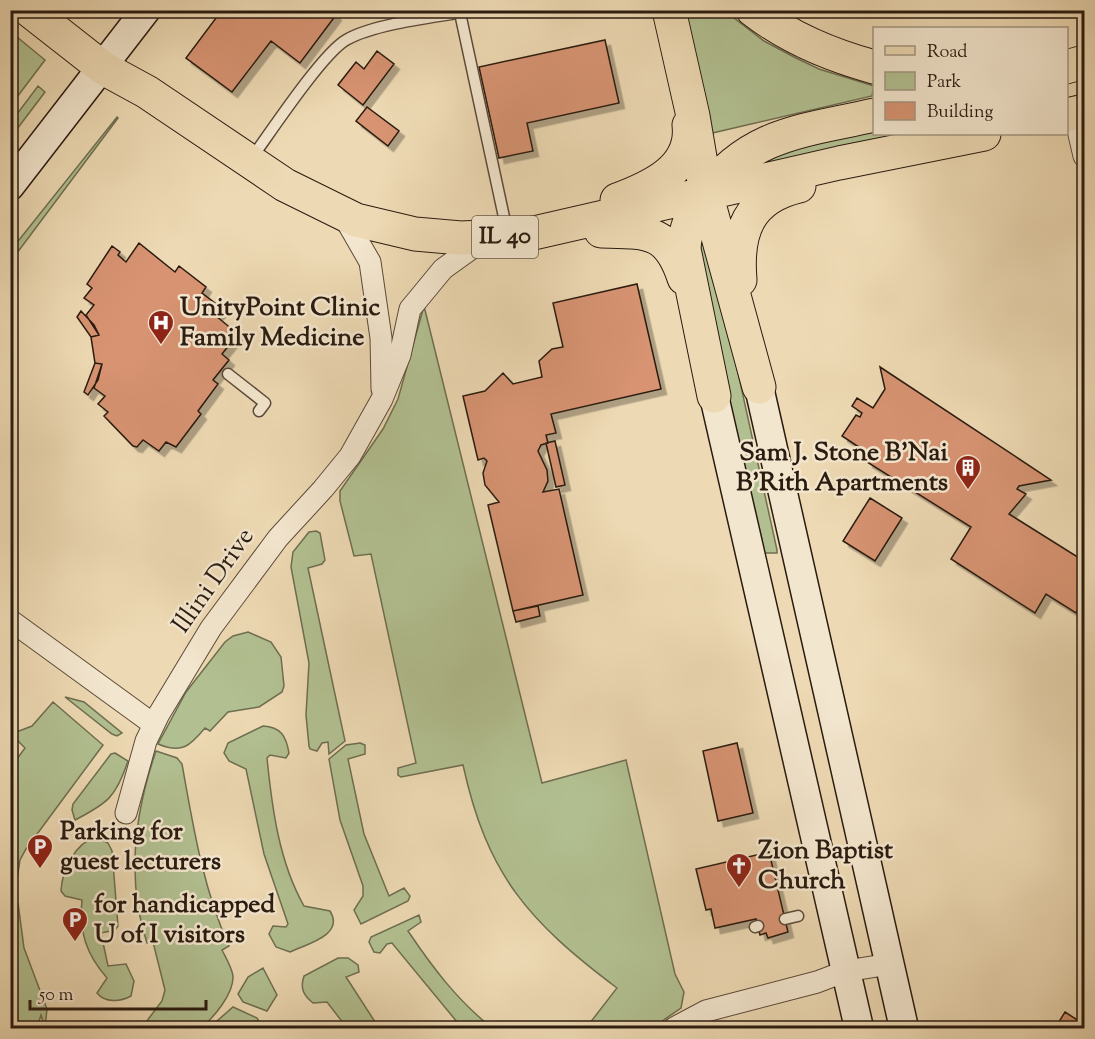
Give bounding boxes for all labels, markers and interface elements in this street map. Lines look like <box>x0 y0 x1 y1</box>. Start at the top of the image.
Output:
legend <box>873 27 1068 135</box>
text: Road <box>927 40 967 66</box>
text: Park <box>927 70 962 96</box>
text: Building <box>927 100 993 126</box>
road number: IL 40 <box>472 216 538 258</box>
place label: UnityPoint Clinic Family Medicine <box>180 290 381 357</box>
hospital icon: UnityPoint Clinic Family Medicine <box>146 308 176 346</box>
place label: Sam J. Stone B'Nai B'Rith Apartments <box>736 435 949 502</box>
building icon: Sam J. Stone B'Nai B'Rith Apartments <box>953 453 983 491</box>
street label: Illini Drive <box>164 521 264 641</box>
place label: Parking for guest lecturers <box>60 814 221 881</box>
parking icon: Parking for guest lecturers <box>25 832 55 870</box>
place label: Zion Baptist Church <box>758 833 893 900</box>
church icon: Zion Baptist Church <box>724 851 754 889</box>
place label: for handicapped U of I visitors <box>94 887 275 954</box>
parking icon: for handicapped U of I visitors <box>60 905 90 943</box>
scale bar <box>30 973 206 1011</box>
text: 50 m <box>38 983 74 1009</box>

